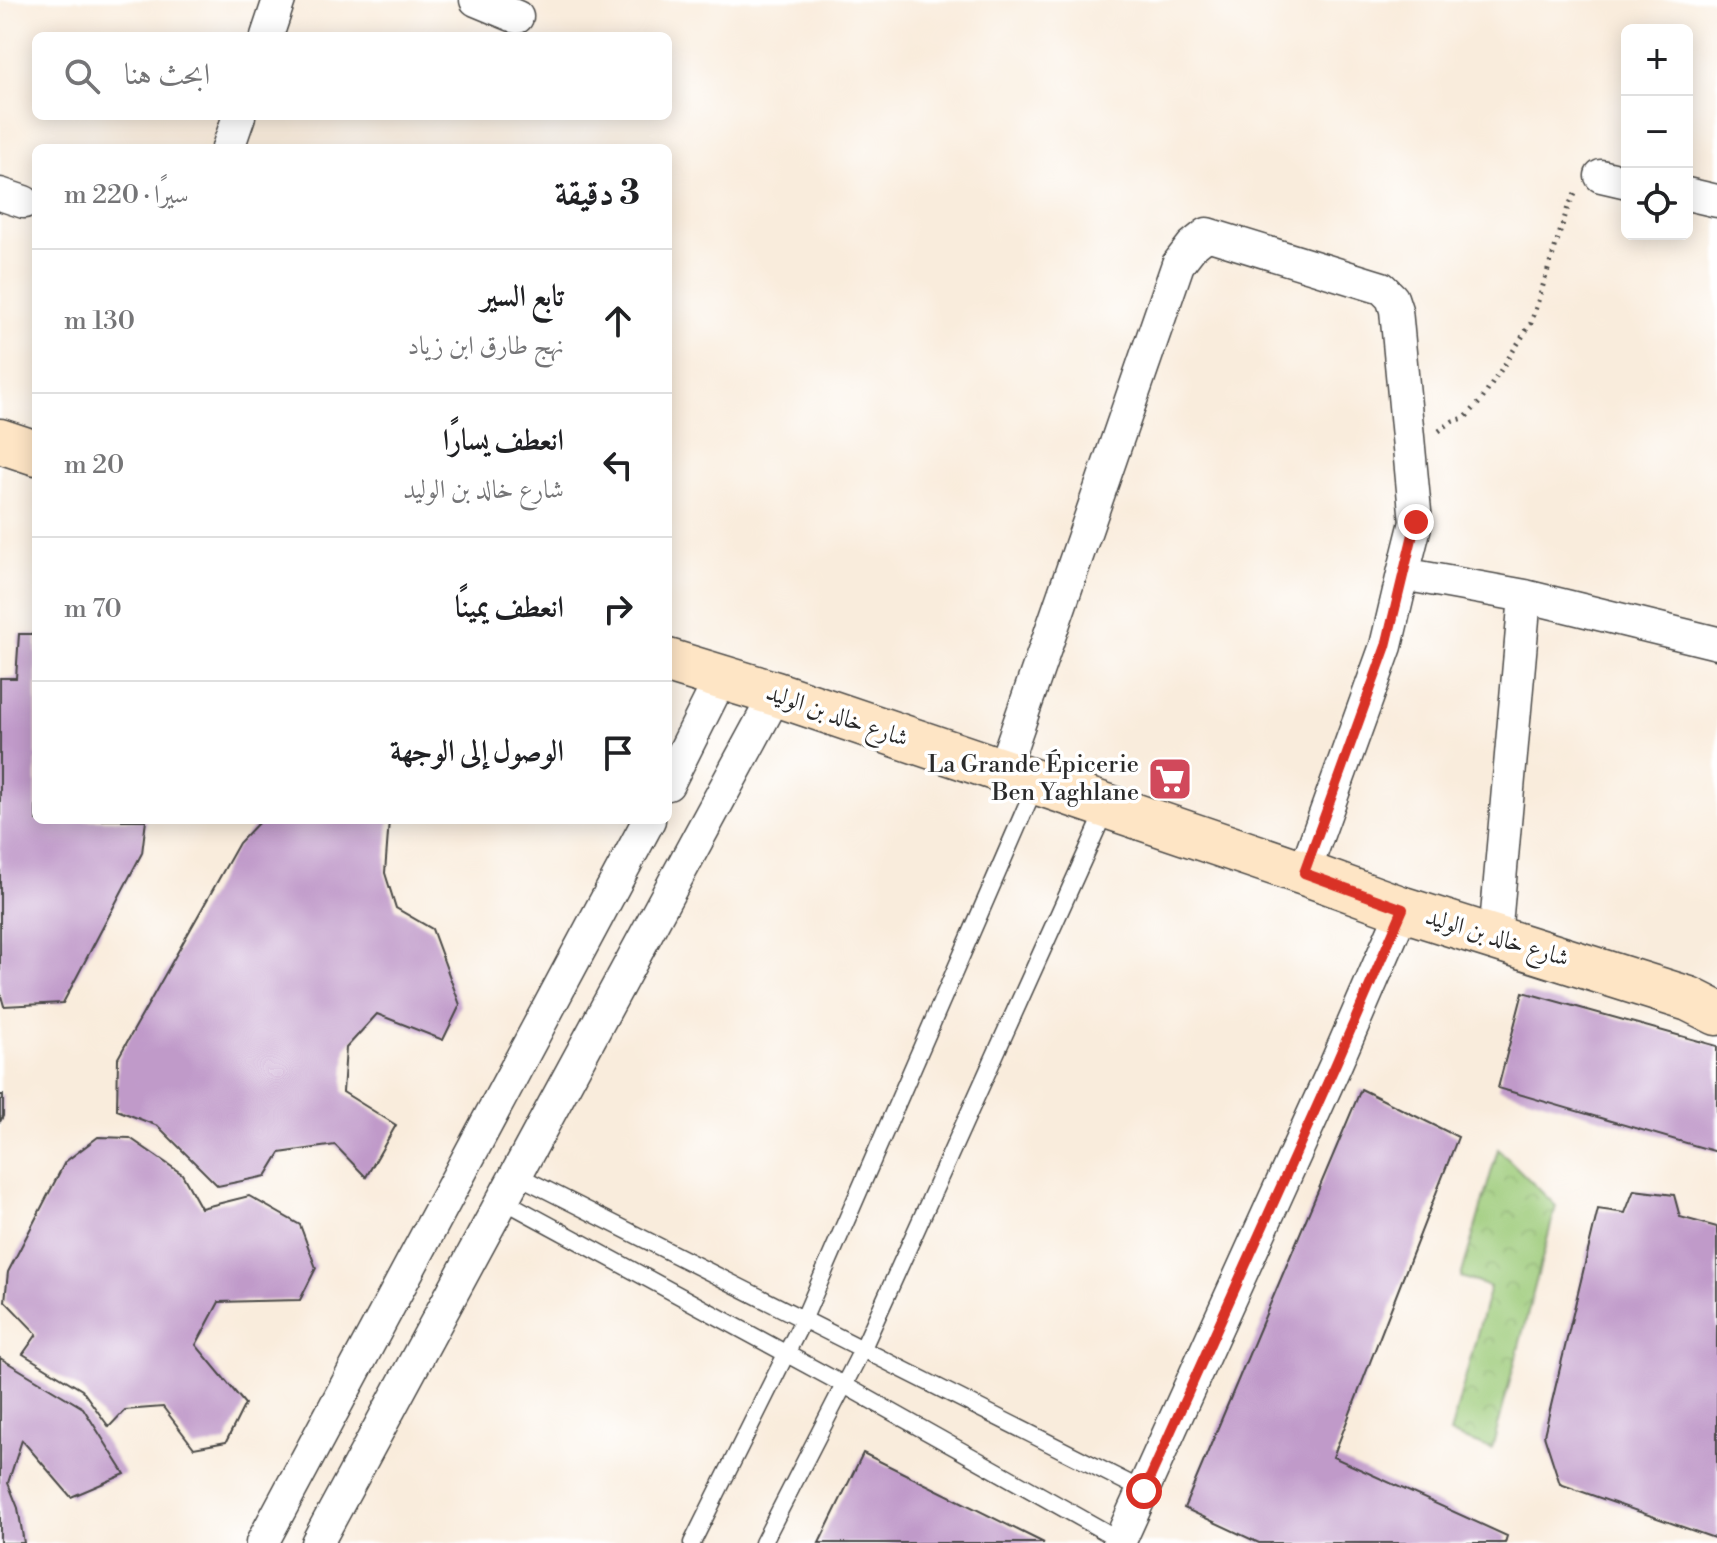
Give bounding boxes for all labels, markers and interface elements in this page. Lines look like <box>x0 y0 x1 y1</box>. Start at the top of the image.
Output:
map controls <box>1621 24 1693 240</box>
button: + <box>1621 24 1693 96</box>
search box <box>32 32 672 120</box>
icon: search <box>60 54 104 98</box>
text: ابحث هنا <box>124 56 210 94</box>
button: − <box>1621 96 1693 168</box>
button: locate <box>1621 168 1693 240</box>
text: 3 دقيقة <box>555 173 640 215</box>
text: سيرًا · 220 m <box>64 179 189 211</box>
text: تابع السير <box>481 278 564 316</box>
icon: ahead <box>596 299 640 343</box>
text: 130 m <box>64 305 135 337</box>
text: نهج طارق ابن زياد <box>407 330 564 362</box>
text: انعطف يسارًا <box>443 422 564 460</box>
icon: left <box>596 443 640 487</box>
text: 20 m <box>64 449 124 481</box>
text: شارع خالد بن الوليد <box>403 474 564 506</box>
route end <box>1398 504 1434 540</box>
icon: right <box>596 587 640 631</box>
text: انعطف يمينًا <box>455 589 564 627</box>
text: 70 m <box>64 593 122 625</box>
street label: شارع خالد بن الوليد <box>761 678 912 758</box>
icon: arrive <box>596 731 640 775</box>
text: الوصول إلى الوجهة <box>390 733 564 771</box>
place label: La Grande Épicerie Ben Yaghlane <box>927 749 1139 808</box>
supermarket icon: La Grande Épicerie Ben Yaghlane <box>1146 755 1194 803</box>
street label: شارع خالد بن الوليد <box>1420 902 1572 978</box>
route start <box>1126 1473 1162 1509</box>

